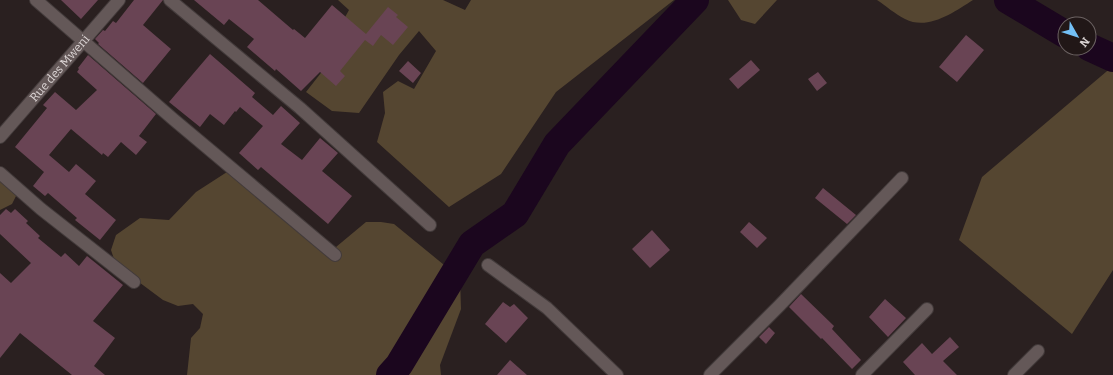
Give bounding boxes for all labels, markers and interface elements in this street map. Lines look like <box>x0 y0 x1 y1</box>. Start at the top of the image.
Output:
north arrow <box>1057 16 1097 56</box>
street label: Rue des Mweni <box>27 32 93 104</box>
text: N <box>1076 35 1092 50</box>

